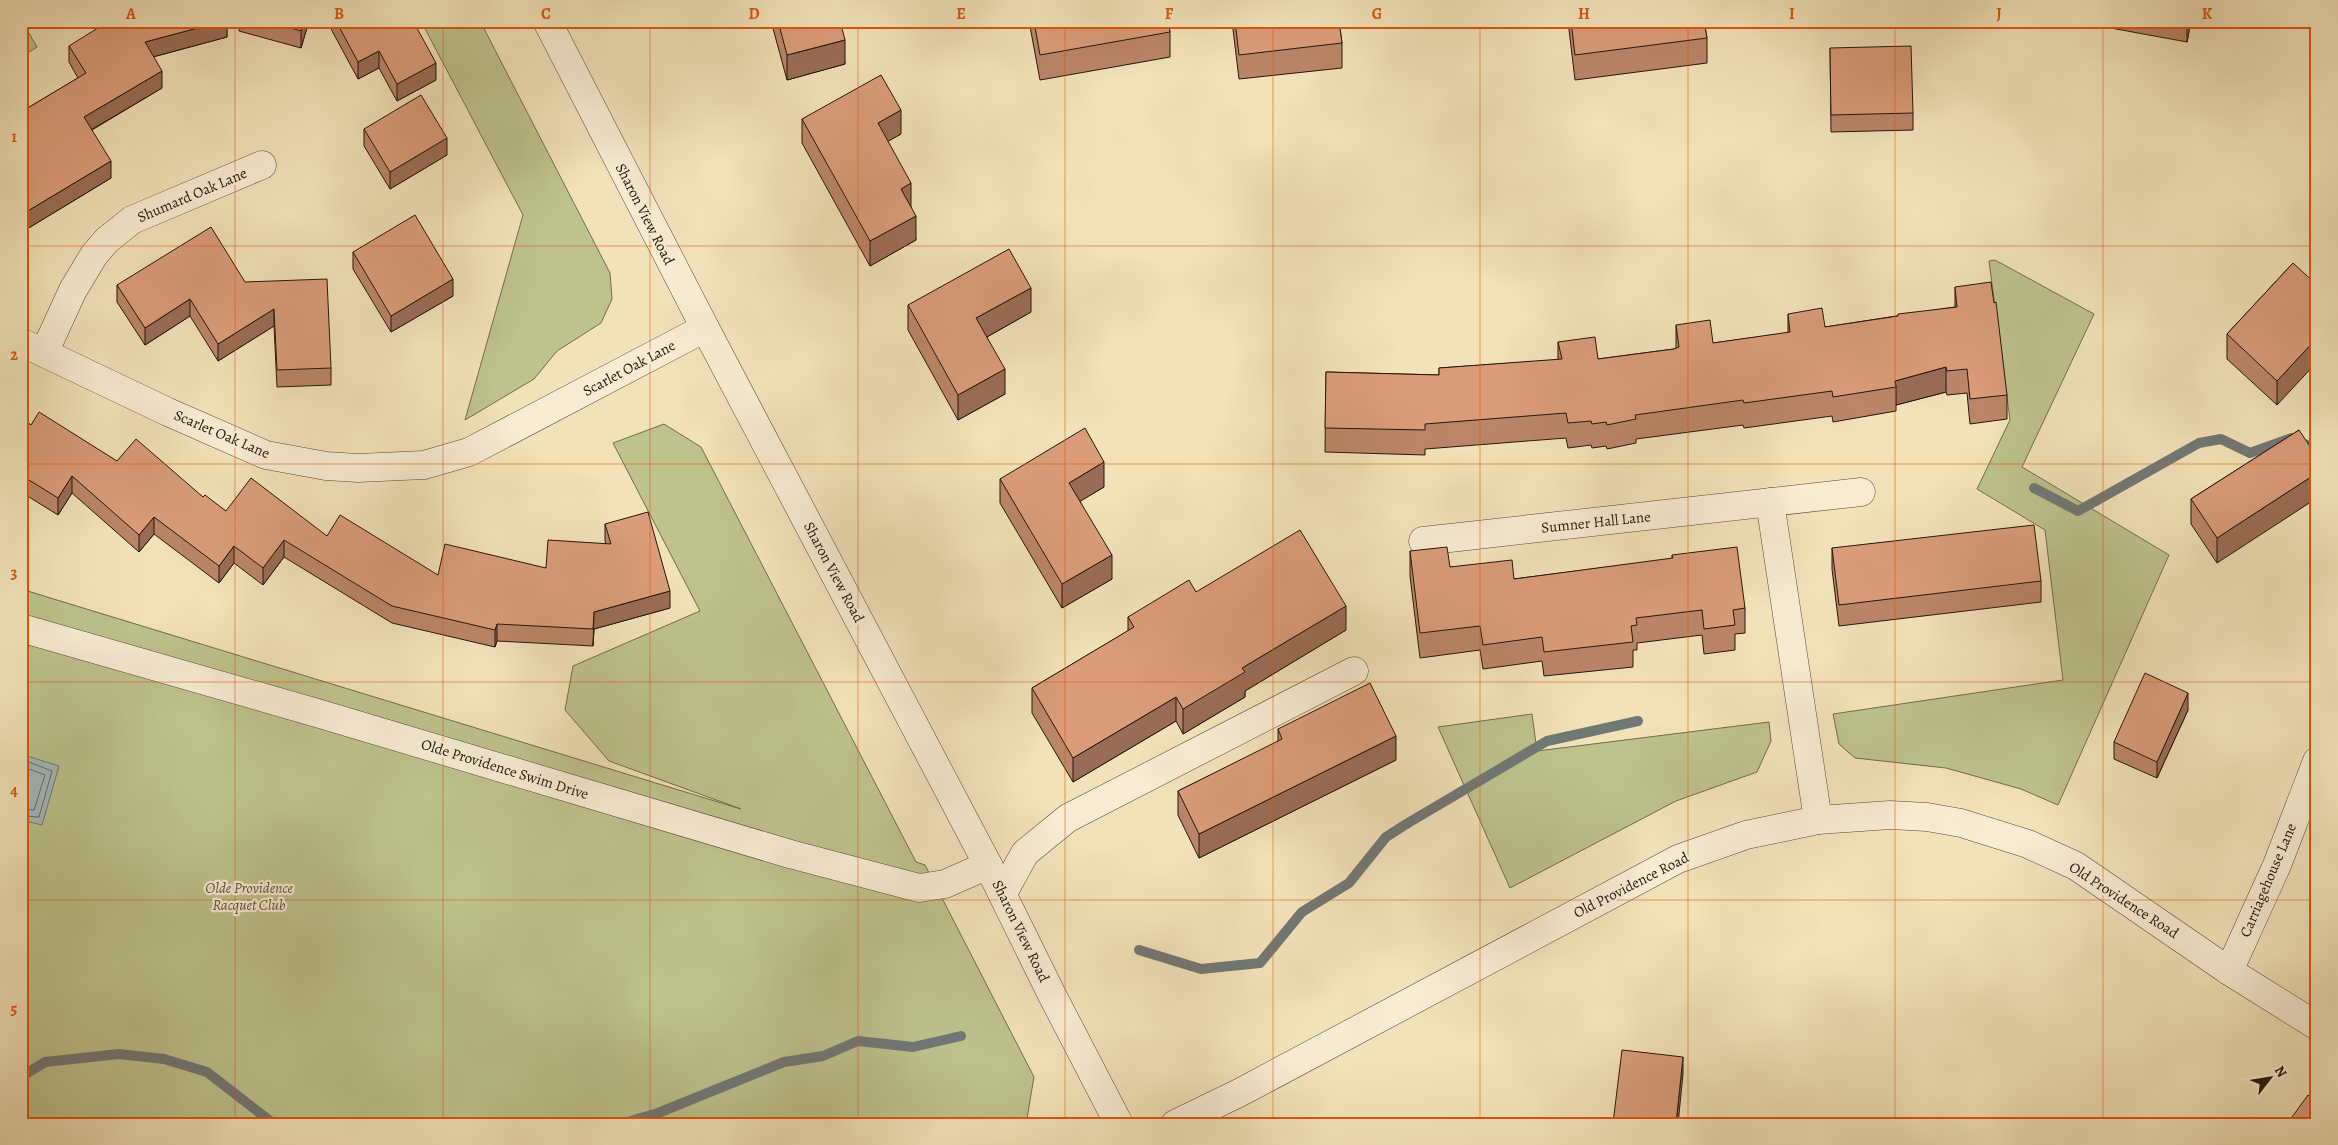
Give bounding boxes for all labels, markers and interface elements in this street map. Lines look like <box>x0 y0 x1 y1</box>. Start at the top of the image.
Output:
text: A <box>125 3 137 25</box>
text: B <box>334 3 344 25</box>
text: C <box>541 3 551 25</box>
text: D <box>748 3 760 25</box>
text: E <box>956 3 966 25</box>
text: F <box>1165 3 1174 25</box>
text: G <box>1372 3 1382 25</box>
text: H <box>1578 3 1590 25</box>
text: I <box>1789 3 1795 25</box>
text: J <box>1996 3 2002 25</box>
text: K <box>2202 3 2213 25</box>
text: 1 <box>11 126 17 148</box>
street label: Sharon View Road <box>611 160 680 269</box>
street label: Shumard Oak Lane <box>134 163 250 227</box>
street label: Scarlet Oak Lane <box>579 335 679 401</box>
text: 2 <box>10 344 18 366</box>
street label: Scarlet Oak Lane <box>171 405 273 463</box>
street label: Sumner Hall Lane <box>1540 506 1652 538</box>
street label: Sharon View Road <box>799 518 869 627</box>
text: 3 <box>11 562 18 584</box>
street label: Olde Providence Swim Drive <box>419 734 591 804</box>
text: 4 <box>10 780 18 802</box>
street label: Carriagehouse Lane <box>2235 820 2301 940</box>
street label: Old Providence Road <box>1570 847 1693 923</box>
street label: Old Providence Road <box>2065 857 2183 943</box>
street label: Sharon View Road <box>988 877 1055 986</box>
park label: Olde Providence Racquet Club <box>205 878 293 915</box>
text: 5 <box>11 998 18 1020</box>
north arrow <box>2246 1052 2296 1102</box>
text: N <box>2270 1062 2291 1081</box>

